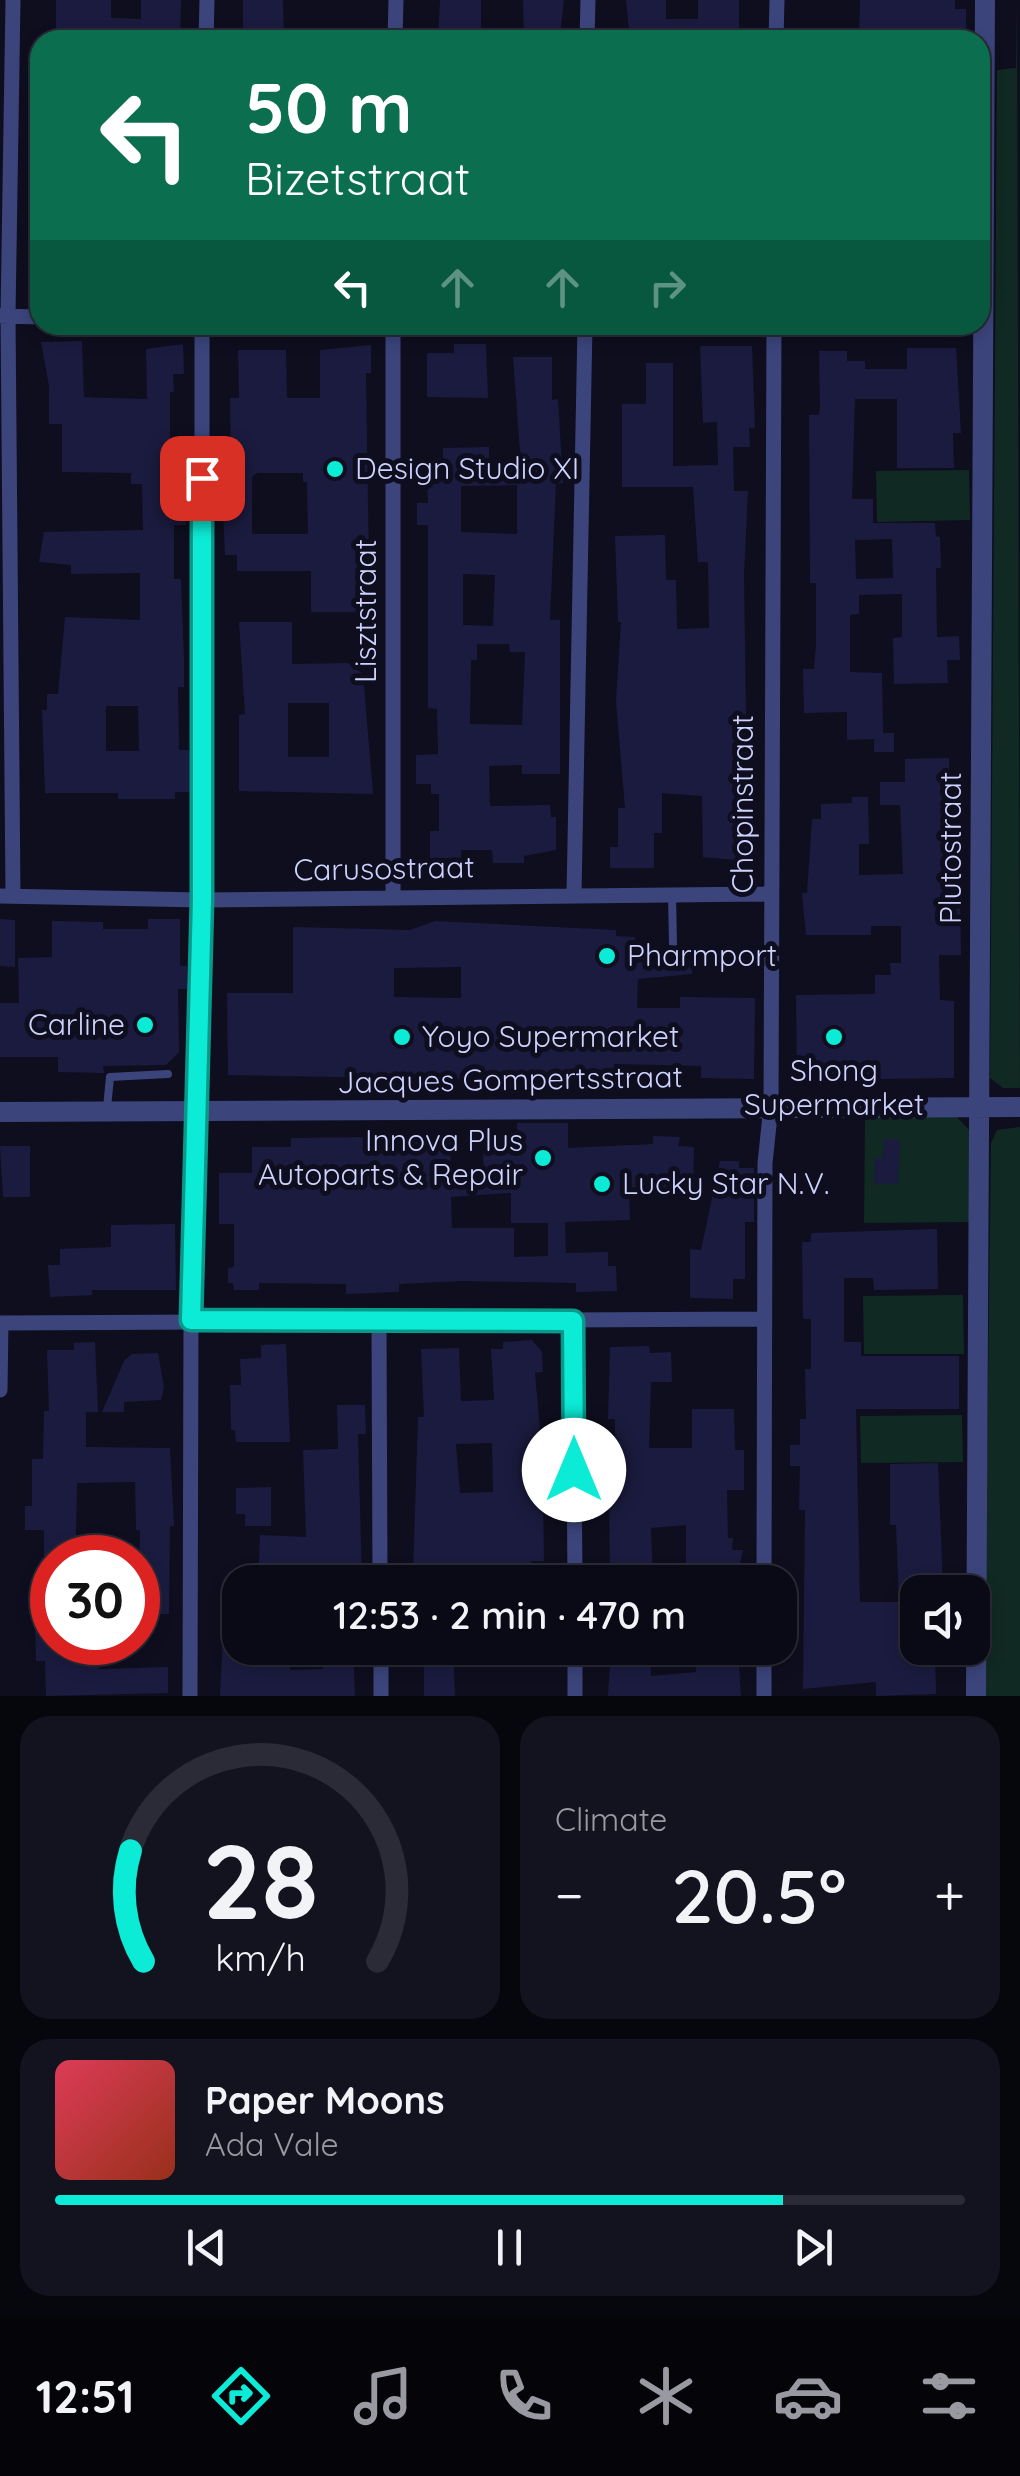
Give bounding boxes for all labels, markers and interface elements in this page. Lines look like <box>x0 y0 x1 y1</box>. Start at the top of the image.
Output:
text: 50 m <box>245 63 412 151</box>
icon: left <box>80 70 210 200</box>
text: Bizetstraat <box>245 150 470 206</box>
icon: left <box>325 260 380 315</box>
icon: ahead <box>430 260 485 315</box>
icon: ahead <box>535 260 590 315</box>
icon: right <box>640 260 695 315</box>
pin <box>160 436 245 521</box>
place label: Design Studio XI <box>355 449 579 487</box>
icon: arrive <box>175 451 230 506</box>
marker: Design Studio XI <box>324 458 346 480</box>
street label: Lisztstraat <box>346 539 384 683</box>
street label: Chopinstraat <box>723 715 761 893</box>
street label: Plutostraat <box>931 772 969 924</box>
street label: Carusostraat <box>293 847 475 889</box>
place label: Pharmport <box>627 936 777 974</box>
marker: Pharmport <box>596 945 618 967</box>
place label: Carline <box>28 1005 125 1043</box>
marker: Carline <box>134 1014 156 1036</box>
place label: Yoyo Supermarket <box>422 1017 679 1055</box>
marker: Yoyo Supermarket <box>391 1026 413 1048</box>
marker: Shong Supermarket <box>823 1026 845 1048</box>
place label: Shong Supermarket <box>744 1051 924 1123</box>
street label: Jacques Gompertsstraat <box>337 1057 683 1101</box>
place label: Innova Plus Autoparts & Repair <box>258 1121 523 1193</box>
marker: Innova Plus Autoparts & Repair <box>532 1147 554 1169</box>
place label: Lucky Star N.V. <box>622 1164 829 1202</box>
marker: Lucky Star N.V. <box>591 1173 613 1195</box>
position arrow <box>522 1418 626 1522</box>
speed limit sign: 30 <box>30 1535 160 1665</box>
map controls <box>900 1575 990 1665</box>
button: sound <box>900 1575 990 1665</box>
text: 12:53 · 2 min · 470 m <box>333 1591 686 1639</box>
text: Climate <box>555 1799 667 1839</box>
text: 28 <box>202 1815 318 1945</box>
text: 20.5° <box>671 1848 846 1942</box>
text: − <box>555 1860 584 1929</box>
text: + <box>934 1860 965 1929</box>
text: km/h <box>215 1935 305 1980</box>
text: Paper Moons <box>205 2076 445 2124</box>
text: Ada Vale <box>205 2124 339 2164</box>
icon: previous <box>179 2220 234 2275</box>
icon: pause <box>482 2220 537 2275</box>
icon: next <box>786 2220 841 2275</box>
icon: directions <box>206 2361 276 2431</box>
icon: music <box>348 2361 418 2431</box>
icon: phone <box>489 2361 559 2431</box>
icon: climate <box>631 2361 701 2431</box>
icon: car <box>773 2361 843 2431</box>
icon: filters <box>914 2361 984 2431</box>
text: 12:51 <box>36 2368 135 2424</box>

